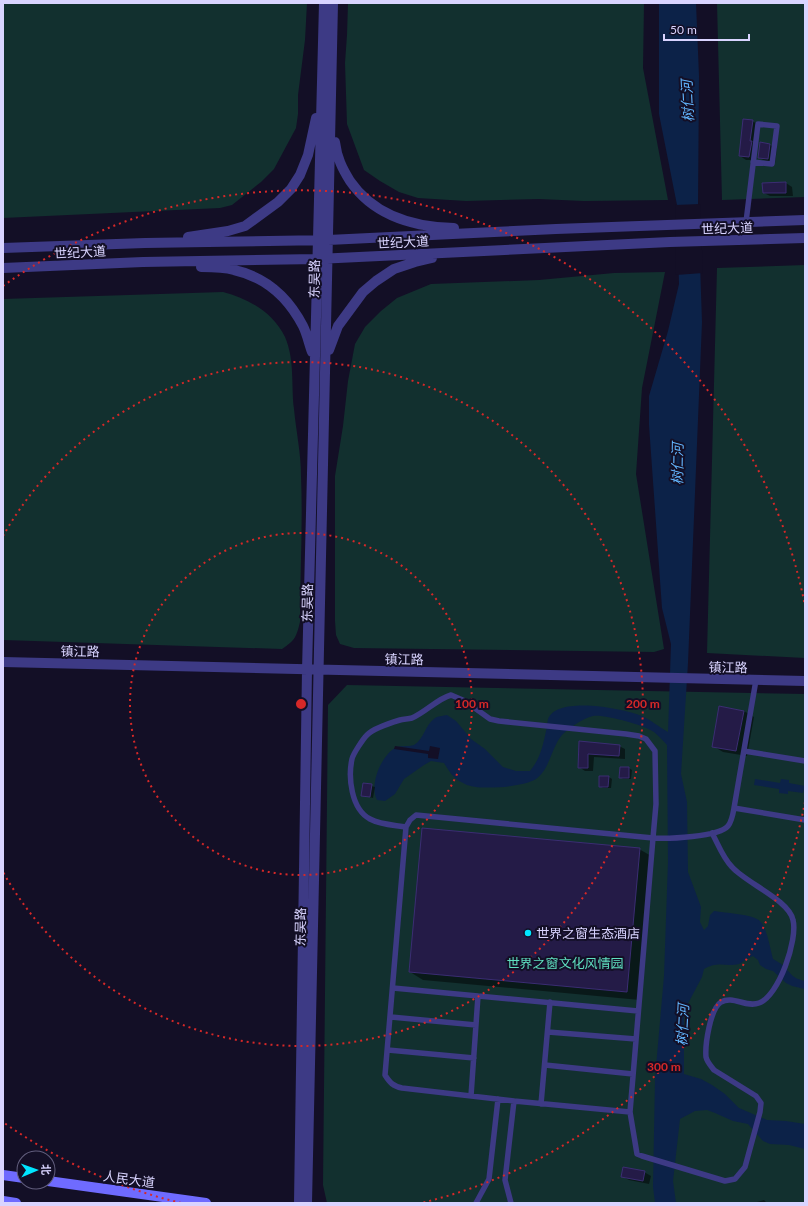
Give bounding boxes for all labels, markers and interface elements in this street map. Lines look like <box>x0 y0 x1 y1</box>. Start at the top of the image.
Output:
scale bar <box>664 16 749 42</box>
text: 50 m <box>670 22 697 37</box>
water label: 树仁河 <box>677 77 697 122</box>
street label: 世纪大道 <box>701 219 753 237</box>
street label: 世纪大道 <box>377 233 429 251</box>
street label: 世纪大道 <box>54 243 106 261</box>
street label: 东吴路 <box>306 259 322 299</box>
water label: 树仁河 <box>668 440 686 485</box>
street label: 东吴路 <box>299 583 315 623</box>
street label: 镇江路 <box>60 643 100 659</box>
street label: 镇江路 <box>384 651 424 667</box>
street label: 镇江路 <box>708 659 748 675</box>
text: 100 m <box>455 696 489 711</box>
text: 200 m <box>626 696 660 711</box>
centre of rings <box>294 697 308 711</box>
street label: 东吴路 <box>292 907 308 947</box>
place label: 世界之窗生态酒店 <box>536 925 640 941</box>
marker: 世界之窗生态酒店 <box>523 928 533 938</box>
park label: 世界之窗文化风情园 <box>506 955 624 971</box>
water label: 树仁河 <box>672 1001 692 1046</box>
text: 300 m <box>647 1059 681 1074</box>
north arrow <box>16 1150 56 1190</box>
text: 北 <box>40 1164 53 1175</box>
street label: 人民大道 <box>102 1167 156 1191</box>

